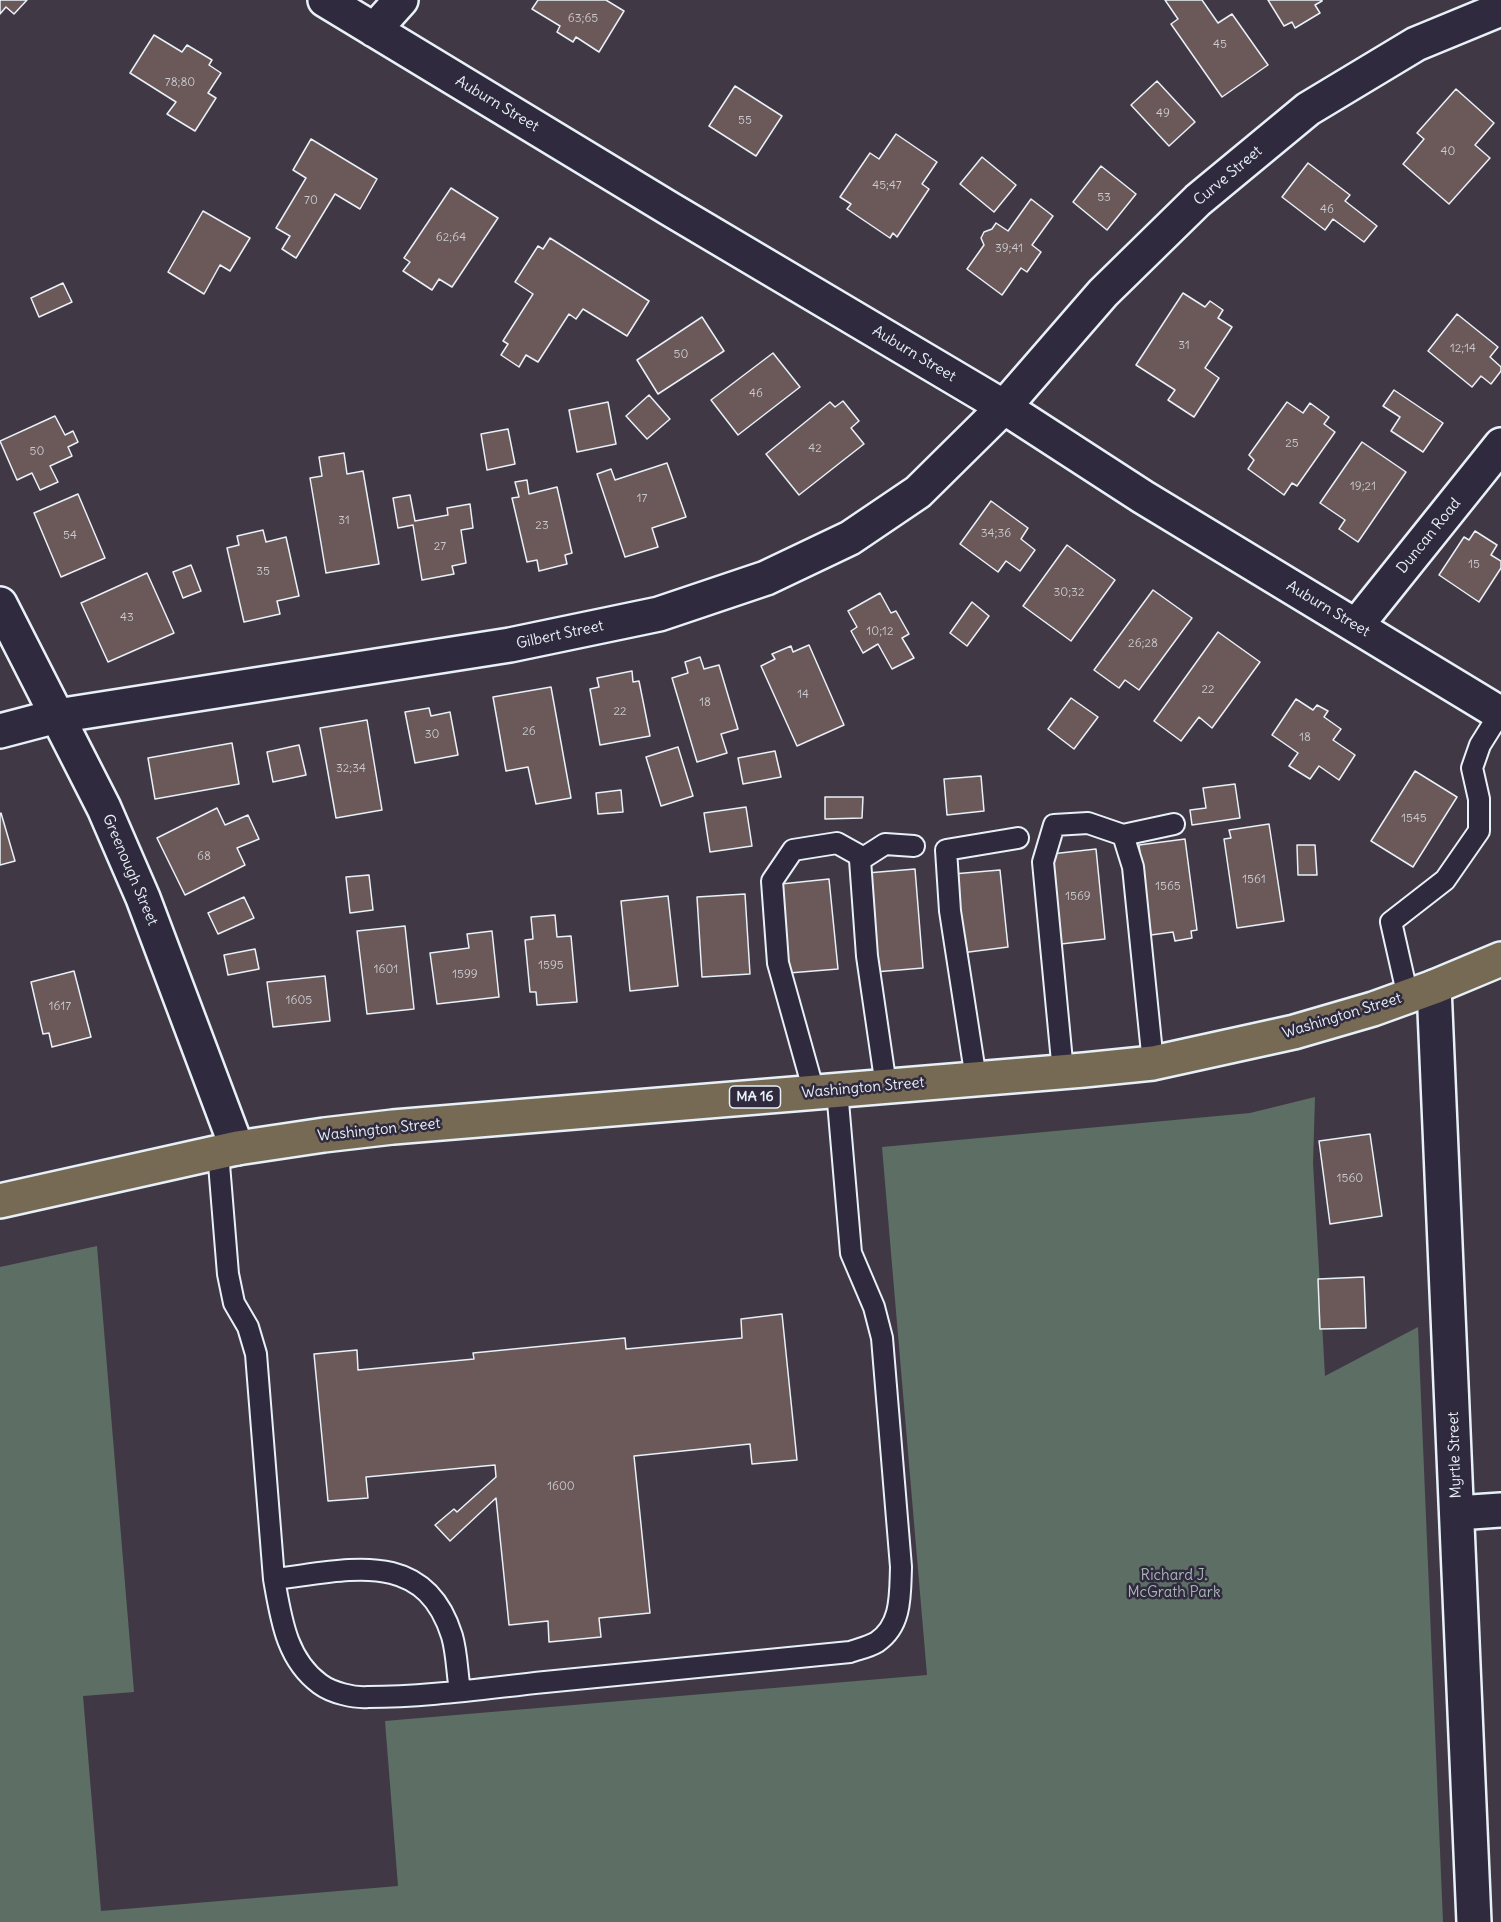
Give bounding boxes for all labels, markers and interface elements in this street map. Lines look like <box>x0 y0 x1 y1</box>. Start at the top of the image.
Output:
house number: 63;65 <box>568 12 598 26</box>
house number: 45 <box>1213 38 1227 52</box>
street label: Auburn Street <box>452 72 542 136</box>
house number: 78;80 <box>165 76 195 90</box>
house number: 49 <box>1156 107 1170 121</box>
house number: 55 <box>738 114 752 128</box>
street label: Curve Street <box>1190 142 1266 210</box>
house number: 40 <box>1441 145 1455 159</box>
house number: 45;47 <box>872 179 902 193</box>
house number: 53 <box>1097 191 1111 205</box>
house number: 70 <box>304 194 318 208</box>
house number: 46 <box>1320 203 1334 217</box>
house number: 62;64 <box>436 231 466 245</box>
house number: 39;41 <box>995 242 1023 256</box>
street label: Auburn Street <box>869 322 959 386</box>
house number: 31 <box>1178 339 1190 353</box>
house number: 12;14 <box>1450 342 1476 356</box>
house number: 50 <box>674 348 688 362</box>
house number: 46 <box>749 387 763 401</box>
house number: 25 <box>1285 437 1299 451</box>
house number: 42 <box>808 442 822 456</box>
house number: 50 <box>30 445 44 459</box>
house number: 19;21 <box>1350 480 1376 494</box>
house number: 17 <box>637 492 647 506</box>
street label: Duncan Road <box>1393 495 1465 577</box>
house number: 31 <box>338 514 350 528</box>
house number: 23 <box>535 519 549 533</box>
house number: 34;36 <box>981 527 1011 541</box>
house number: 54 <box>63 529 77 543</box>
house number: 27 <box>434 540 446 554</box>
house number: 15 <box>1468 558 1480 572</box>
house number: 35 <box>256 565 270 579</box>
street label: Auburn Street <box>1283 577 1373 641</box>
house number: 30;32 <box>1053 586 1085 600</box>
house number: 43 <box>120 611 134 625</box>
street label: Gilbert Street <box>515 617 605 653</box>
house number: 10;12 <box>867 625 893 639</box>
house number: 26;28 <box>1128 637 1158 651</box>
house number: 22 <box>1201 683 1215 697</box>
house number: 14 <box>797 688 809 702</box>
house number: 18 <box>699 696 711 710</box>
house number: 22 <box>613 705 627 719</box>
house number: 26 <box>522 725 536 739</box>
house number: 30 <box>425 728 439 742</box>
house number: 18 <box>1299 731 1311 745</box>
house number: 32;34 <box>336 762 366 776</box>
street label: Greenough Street <box>98 812 162 928</box>
house number: 1545 <box>1401 812 1427 826</box>
house number: 68 <box>197 850 211 864</box>
house number: 1561 <box>1242 873 1266 887</box>
house number: 1565 <box>1155 880 1181 894</box>
house number: 1569 <box>1065 890 1091 904</box>
house number: 1595 <box>538 959 564 973</box>
house number: 1601 <box>374 963 398 977</box>
house number: 1599 <box>452 968 478 982</box>
street label: Washington Street <box>1280 989 1404 1043</box>
house number: 1605 <box>286 994 312 1008</box>
house number: 1617 <box>49 1000 71 1014</box>
street label: Washington Street <box>801 1074 925 1102</box>
road number: MA 16 <box>730 1086 780 1108</box>
street label: Washington Street <box>317 1115 441 1145</box>
house number: 1560 <box>1337 1172 1363 1186</box>
street label: Myrtle Street <box>1444 1411 1466 1499</box>
house number: 1600 <box>547 1480 575 1494</box>
park label: Richard J. McGrath Park <box>1127 1567 1221 1602</box>

